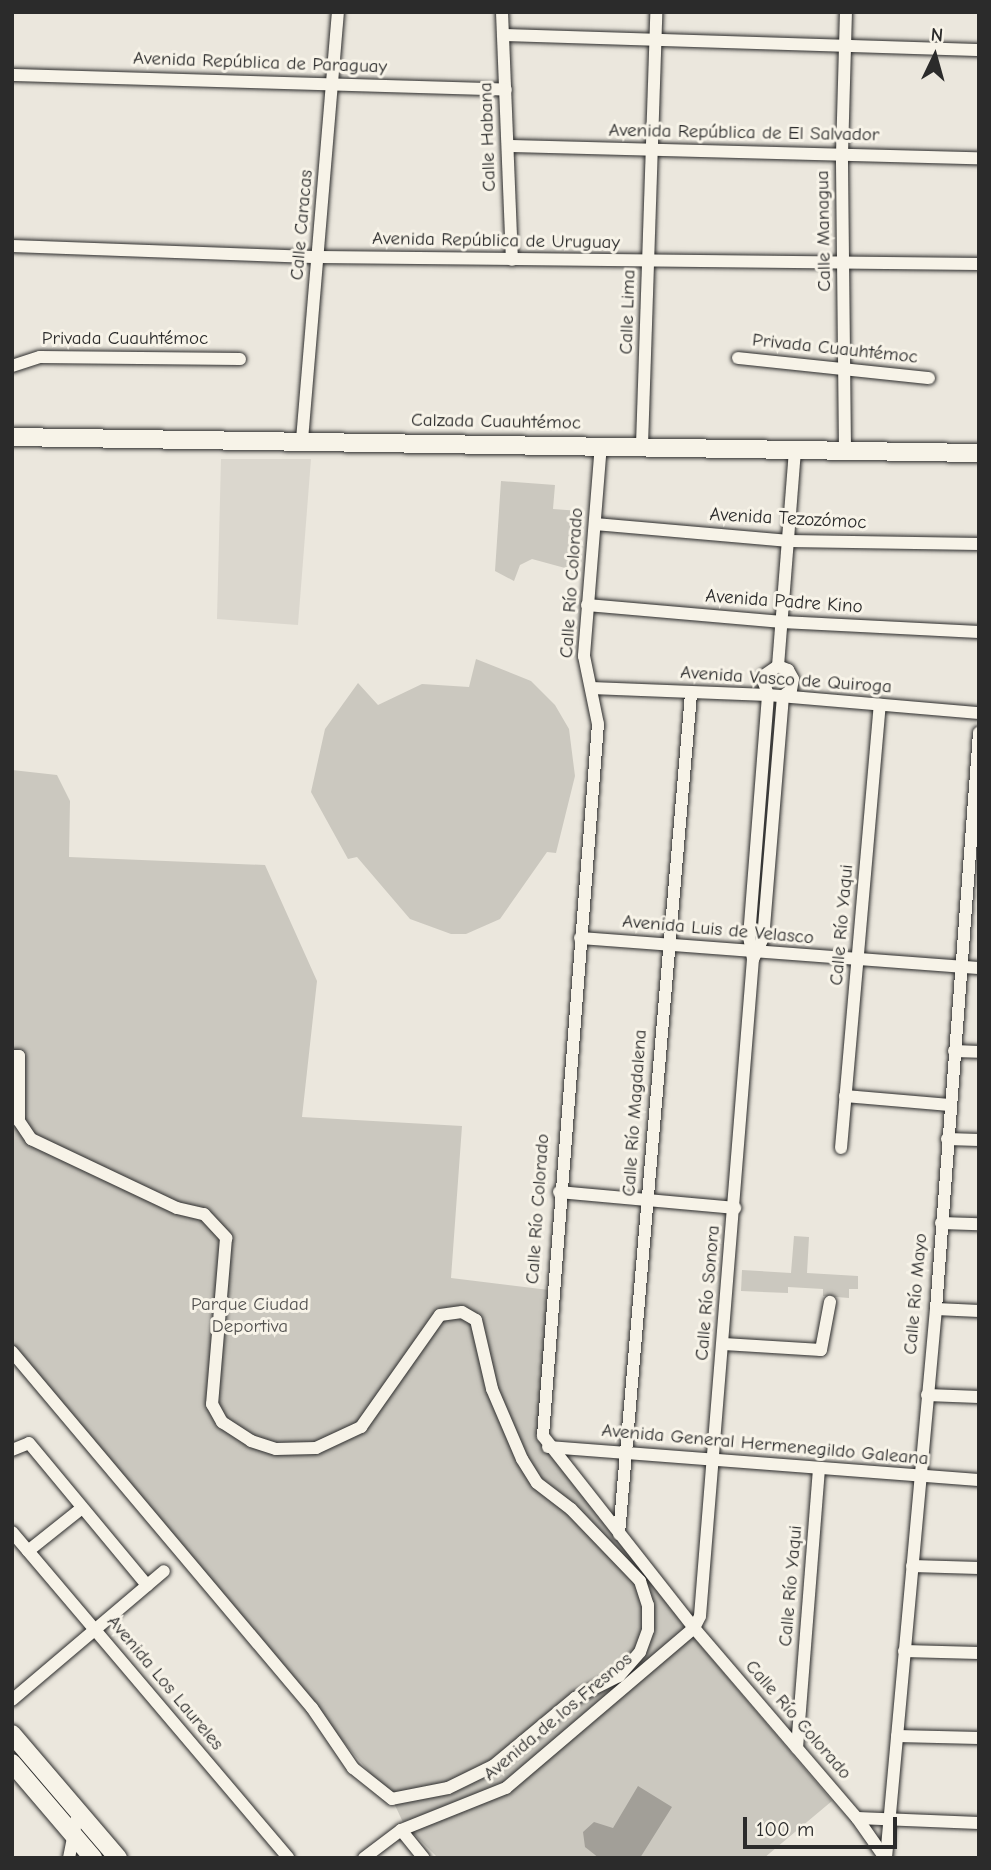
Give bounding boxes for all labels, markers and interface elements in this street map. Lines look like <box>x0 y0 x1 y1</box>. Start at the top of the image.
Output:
north arrow <box>900 21 970 91</box>
text: N <box>930 24 944 47</box>
street label: Avenida República de Paraguay <box>133 47 387 79</box>
street label: Calle Habana <box>475 82 501 192</box>
street label: Avenida República de El Salvador <box>608 119 880 147</box>
street label: Calle Caracas <box>286 169 318 281</box>
street label: Calle Managua <box>812 170 836 292</box>
street label: Avenida República de Uruguay <box>372 227 620 255</box>
street label: Calle Lima <box>615 269 641 355</box>
street label: Privada Cuauhtémoc <box>42 328 208 350</box>
street label: Privada Cuauhtémoc <box>751 329 919 369</box>
street label: Calzada Cuauhtémoc <box>411 409 581 435</box>
street label: Avenida Tezozómoc <box>709 504 867 534</box>
street label: Calle Río Colorado <box>555 507 589 659</box>
street label: Avenida Padre Kino <box>705 585 863 619</box>
street label: Avenida Vasco de Quiroga <box>679 661 893 699</box>
street label: Calle Río Yaqui <box>825 863 859 987</box>
street label: Avenida Luis de Velasco <box>621 910 815 950</box>
street label: Calle Río Magdalena <box>618 1029 652 1197</box>
street label: Calle Río Colorado <box>521 1133 555 1285</box>
street label: Calle Río Sonora <box>691 1224 725 1362</box>
street label: Calle Río Mayo <box>899 1232 933 1356</box>
park label: Parque Ciudad Deportiva <box>191 1294 309 1338</box>
street label: Avenida General Hermenegildo Galeana <box>601 1419 929 1471</box>
street label: Calle Río Yaqui <box>774 1524 808 1648</box>
street label: Avenida Los Laureles <box>102 1611 228 1755</box>
street label: Avenida de los Fresnos <box>479 1648 637 1786</box>
street label: Calle Río Colorado <box>740 1656 856 1784</box>
scale bar <box>746 1804 900 1848</box>
text: 100 m <box>756 1817 814 1841</box>

